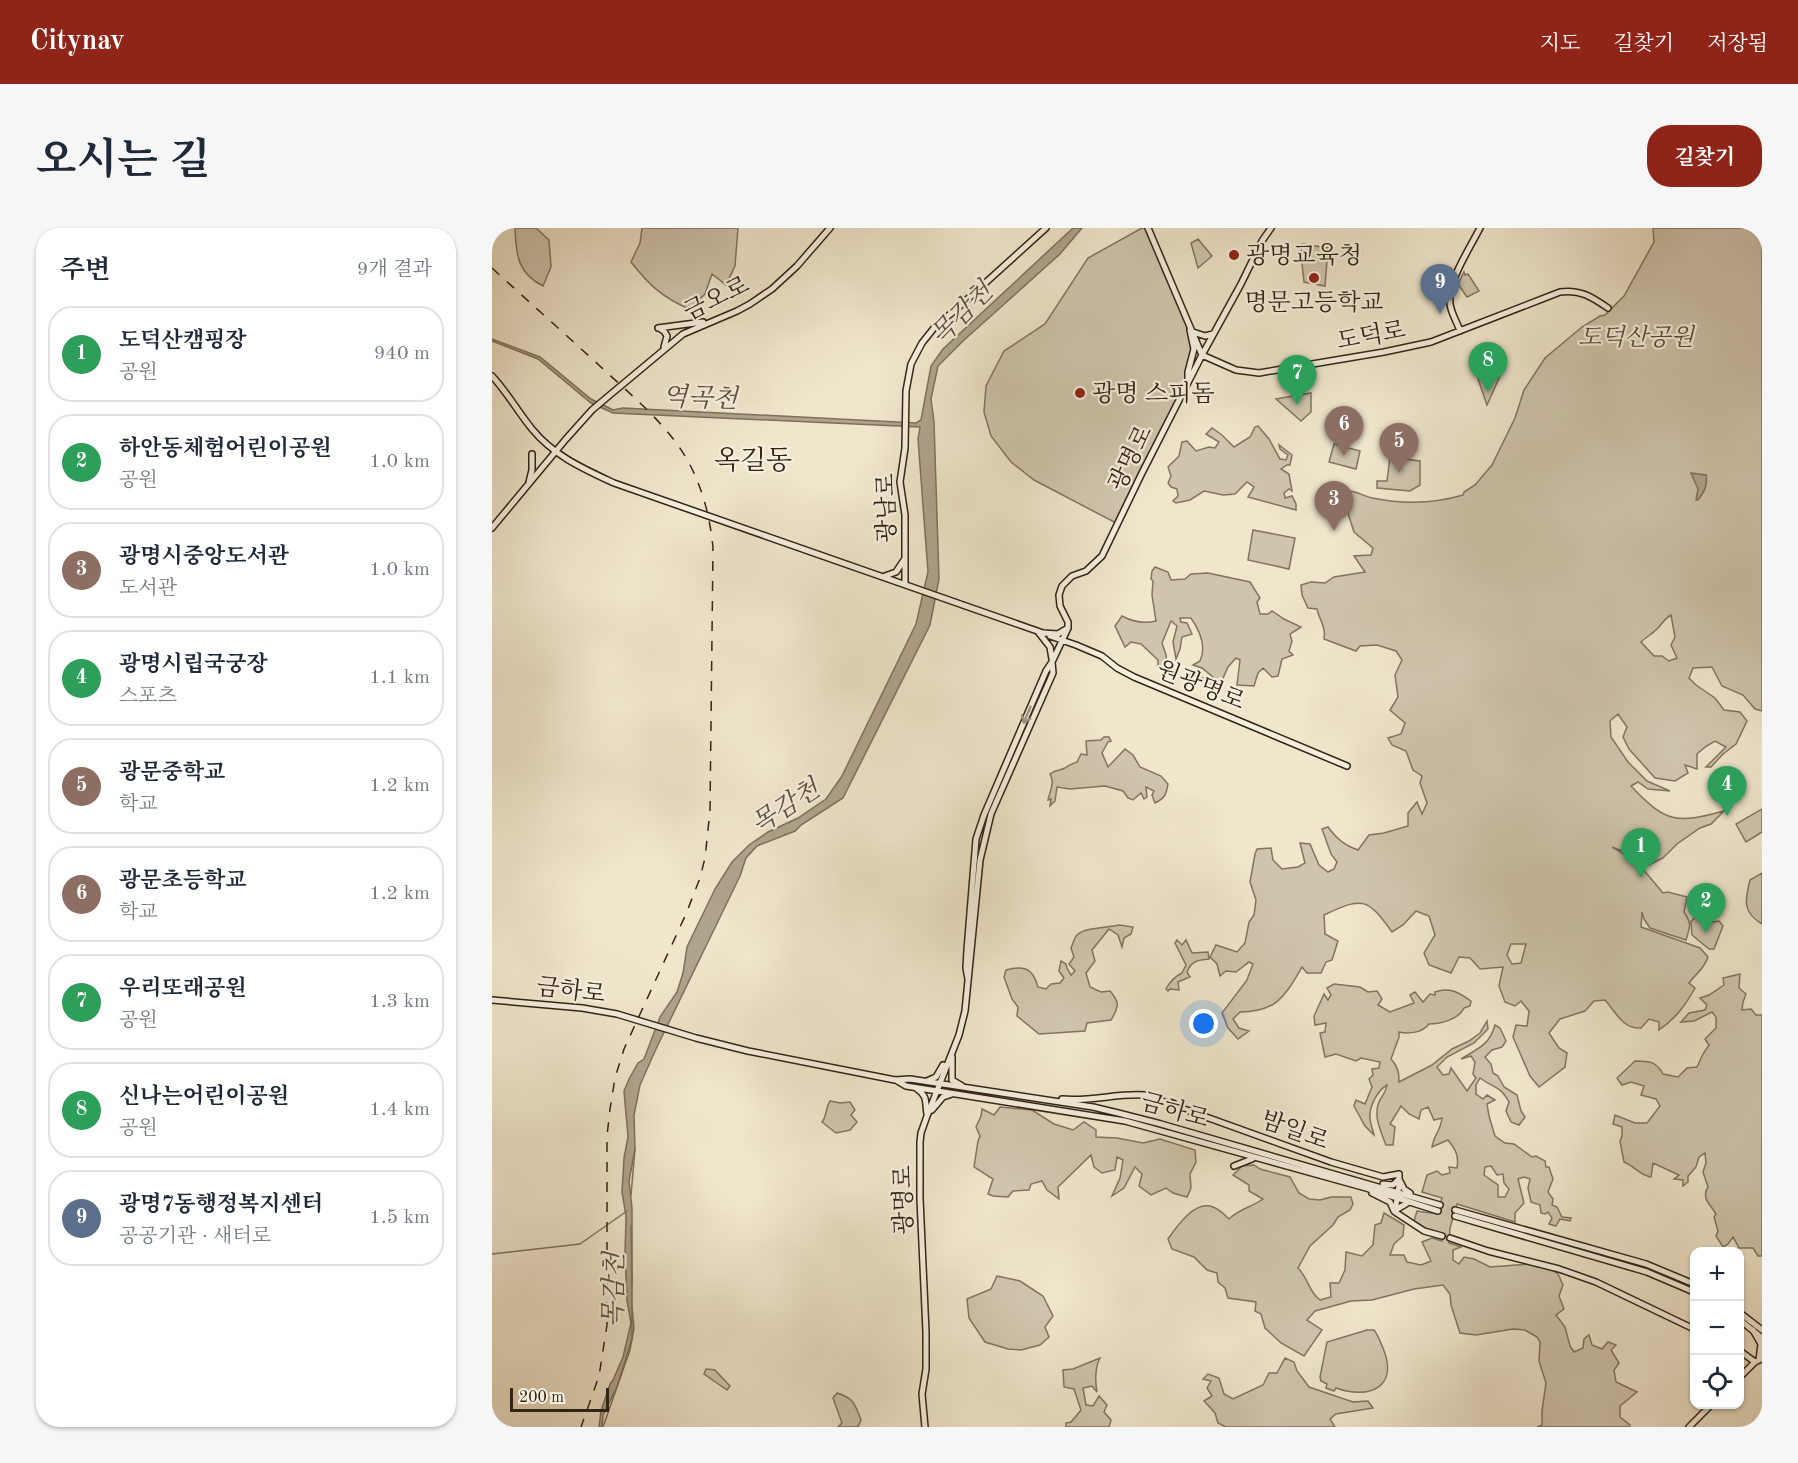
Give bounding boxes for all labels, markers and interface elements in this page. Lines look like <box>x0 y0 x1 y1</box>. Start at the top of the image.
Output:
text: Citynav <box>30 28 125 56</box>
text: 지도 <box>1540 34 1580 55</box>
text: 길찾기 <box>1613 34 1674 55</box>
text: 저장됨 <box>1707 34 1768 55</box>
button: 길찾기 <box>1647 125 1762 187</box>
text: 오시는 길 <box>36 141 210 183</box>
place label: 광명교육청 <box>1246 243 1362 269</box>
marker: 광명교육청 <box>1227 248 1241 262</box>
text: 주변 <box>60 258 110 284</box>
text: 9개 결과 <box>357 260 432 280</box>
pin: 9 <box>1420 264 1460 314</box>
marker: 명문고등학교 <box>1307 271 1321 285</box>
street label: 금오로 <box>680 273 753 326</box>
water label: 목감천 <box>924 275 1000 350</box>
place label: 명문고등학교 <box>1244 290 1384 316</box>
street label: 도덕로 <box>1335 317 1408 355</box>
park label: 도덕산공원 <box>1578 324 1696 351</box>
text: 도덕산캠핑장 <box>119 330 247 352</box>
pin: 8 <box>1468 342 1508 392</box>
text: 1 <box>76 344 87 364</box>
text: 940 m <box>374 344 430 364</box>
pin: 7 <box>1278 356 1316 405</box>
text: 공원 <box>119 363 158 383</box>
place label: 광명 스피돔 <box>1092 381 1215 407</box>
water label: 역곡천 <box>662 382 740 413</box>
marker: 광명 스피돔 <box>1073 386 1087 400</box>
pin: 6 <box>1324 406 1364 456</box>
street label: 광명로 <box>1104 421 1158 495</box>
pin: 5 <box>1380 424 1418 473</box>
text: 하안동체험어린이공원 <box>119 438 332 460</box>
district label: 옥길동 <box>714 446 792 475</box>
text: 2 <box>76 452 87 472</box>
text: 1.0 km <box>369 452 430 472</box>
text: 공원 <box>119 471 158 491</box>
street label: 광남로 <box>873 473 901 543</box>
pin: 3 <box>1314 482 1354 531</box>
text: 광명시중앙도서관 <box>119 546 289 568</box>
text: 3 <box>76 560 87 580</box>
text: 1.0 km <box>369 560 430 580</box>
text: 도서관 <box>119 579 177 599</box>
text: 광명시립국궁장 <box>119 654 268 676</box>
street label: 원광명로 <box>1153 657 1248 715</box>
text: 4 <box>76 668 87 688</box>
text: 1.1 km <box>369 668 430 688</box>
text: 스포츠 <box>119 687 177 707</box>
one-way arrow <box>1021 705 1032 723</box>
text: 광문중학교 <box>119 762 225 784</box>
pin: 4 <box>1708 766 1746 816</box>
water label: 목감천 <box>746 773 826 839</box>
text: 5 <box>76 776 87 796</box>
text: 1.2 km <box>369 776 430 796</box>
text: 학교 <box>119 795 158 815</box>
pin: 1 <box>1622 828 1660 878</box>
text: 광문초등학교 <box>119 870 247 892</box>
text: 6 <box>76 884 87 904</box>
text: 1.2 km <box>369 884 430 904</box>
pin: 2 <box>1686 884 1726 933</box>
text: 학교 <box>119 903 158 923</box>
street label: 금하로 <box>535 974 607 1008</box>
text: 우리또래공원 <box>119 978 247 1000</box>
text: 7 <box>76 992 87 1012</box>
text: 1.3 km <box>369 992 430 1012</box>
your location <box>1189 1009 1218 1038</box>
text: 공원 <box>119 1011 158 1031</box>
text: 신나는어린이공원 <box>119 1086 289 1108</box>
street label: 금하로 <box>1138 1089 1212 1133</box>
text: 8 <box>76 1100 87 1120</box>
text: 1.4 km <box>369 1100 430 1120</box>
street label: 밤일로 <box>1258 1107 1332 1155</box>
text: 공원 <box>119 1119 158 1139</box>
street label: 광명로 <box>890 1165 918 1235</box>
text: 광명7동행정복지센터 <box>119 1194 323 1216</box>
text: 9 <box>76 1208 87 1228</box>
text: 1.5 km <box>369 1208 430 1228</box>
text: 공공기관 · 새터로 <box>119 1227 271 1247</box>
map controls <box>1690 1247 1744 1409</box>
button: + <box>1690 1247 1744 1301</box>
water label: 목감천 <box>598 1250 629 1328</box>
button: − <box>1690 1301 1744 1355</box>
button: locate <box>1690 1355 1744 1409</box>
scale bar <box>510 1385 609 1412</box>
text: 200 m <box>519 1390 564 1406</box>

